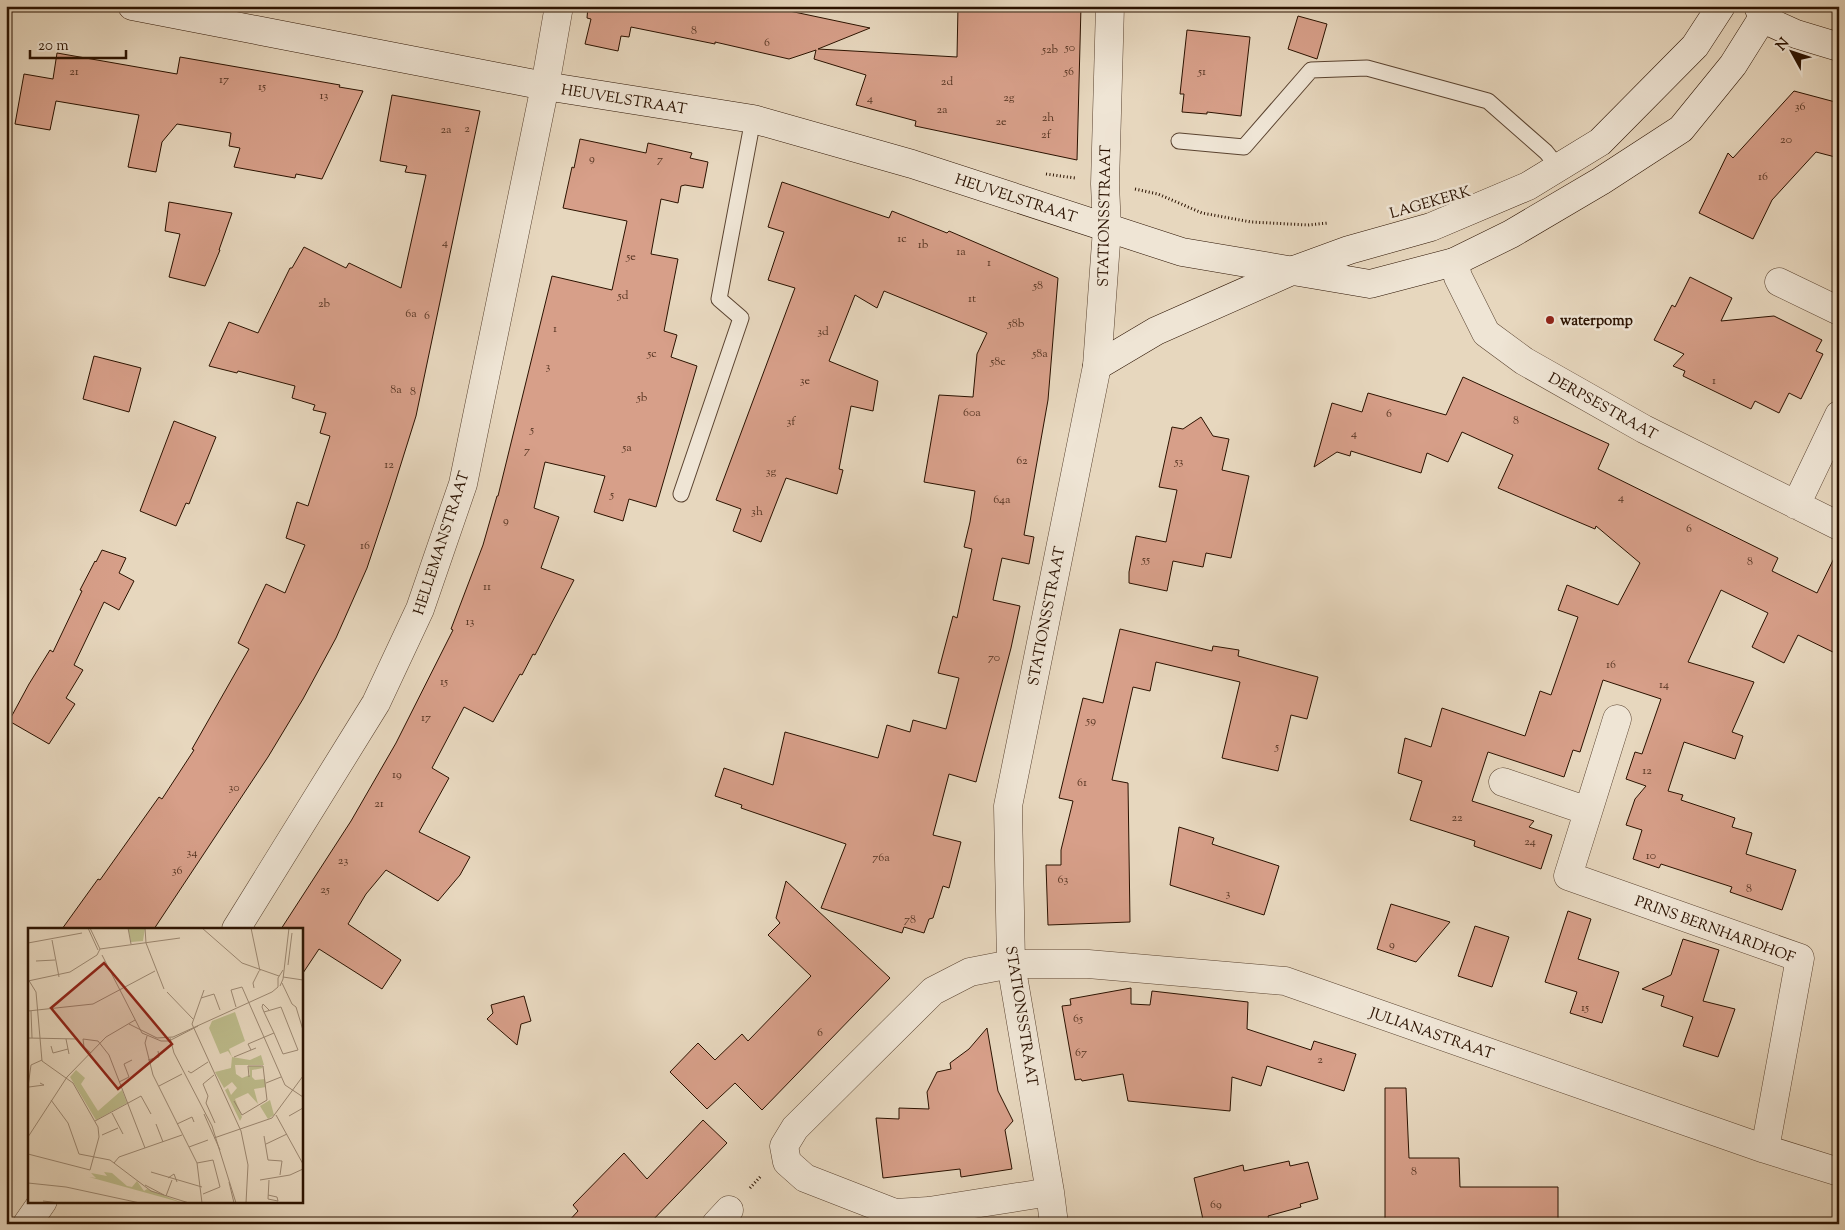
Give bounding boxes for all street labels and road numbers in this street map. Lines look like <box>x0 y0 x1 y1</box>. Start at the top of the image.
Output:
street label: HEUVELSTRAAT <box>559 80 689 121</box>
street label: STATIONSSTRAAT <box>1094 144 1117 287</box>
street label: HEUVELSTRAAT <box>952 170 1080 229</box>
street label: LAGEKERK <box>1387 182 1474 225</box>
street label: DERPSESTRAAT <box>1544 369 1661 446</box>
street label: HELLEMANSTRAAT <box>409 469 476 618</box>
street label: STATIONSSTRAAT <box>1024 544 1071 688</box>
street label: PRINS BERNHARDHOF <box>1631 892 1798 969</box>
street label: STATIONSSTRAAT <box>999 945 1042 1088</box>
street label: JULIANASTRAAT <box>1366 1003 1497 1066</box>

